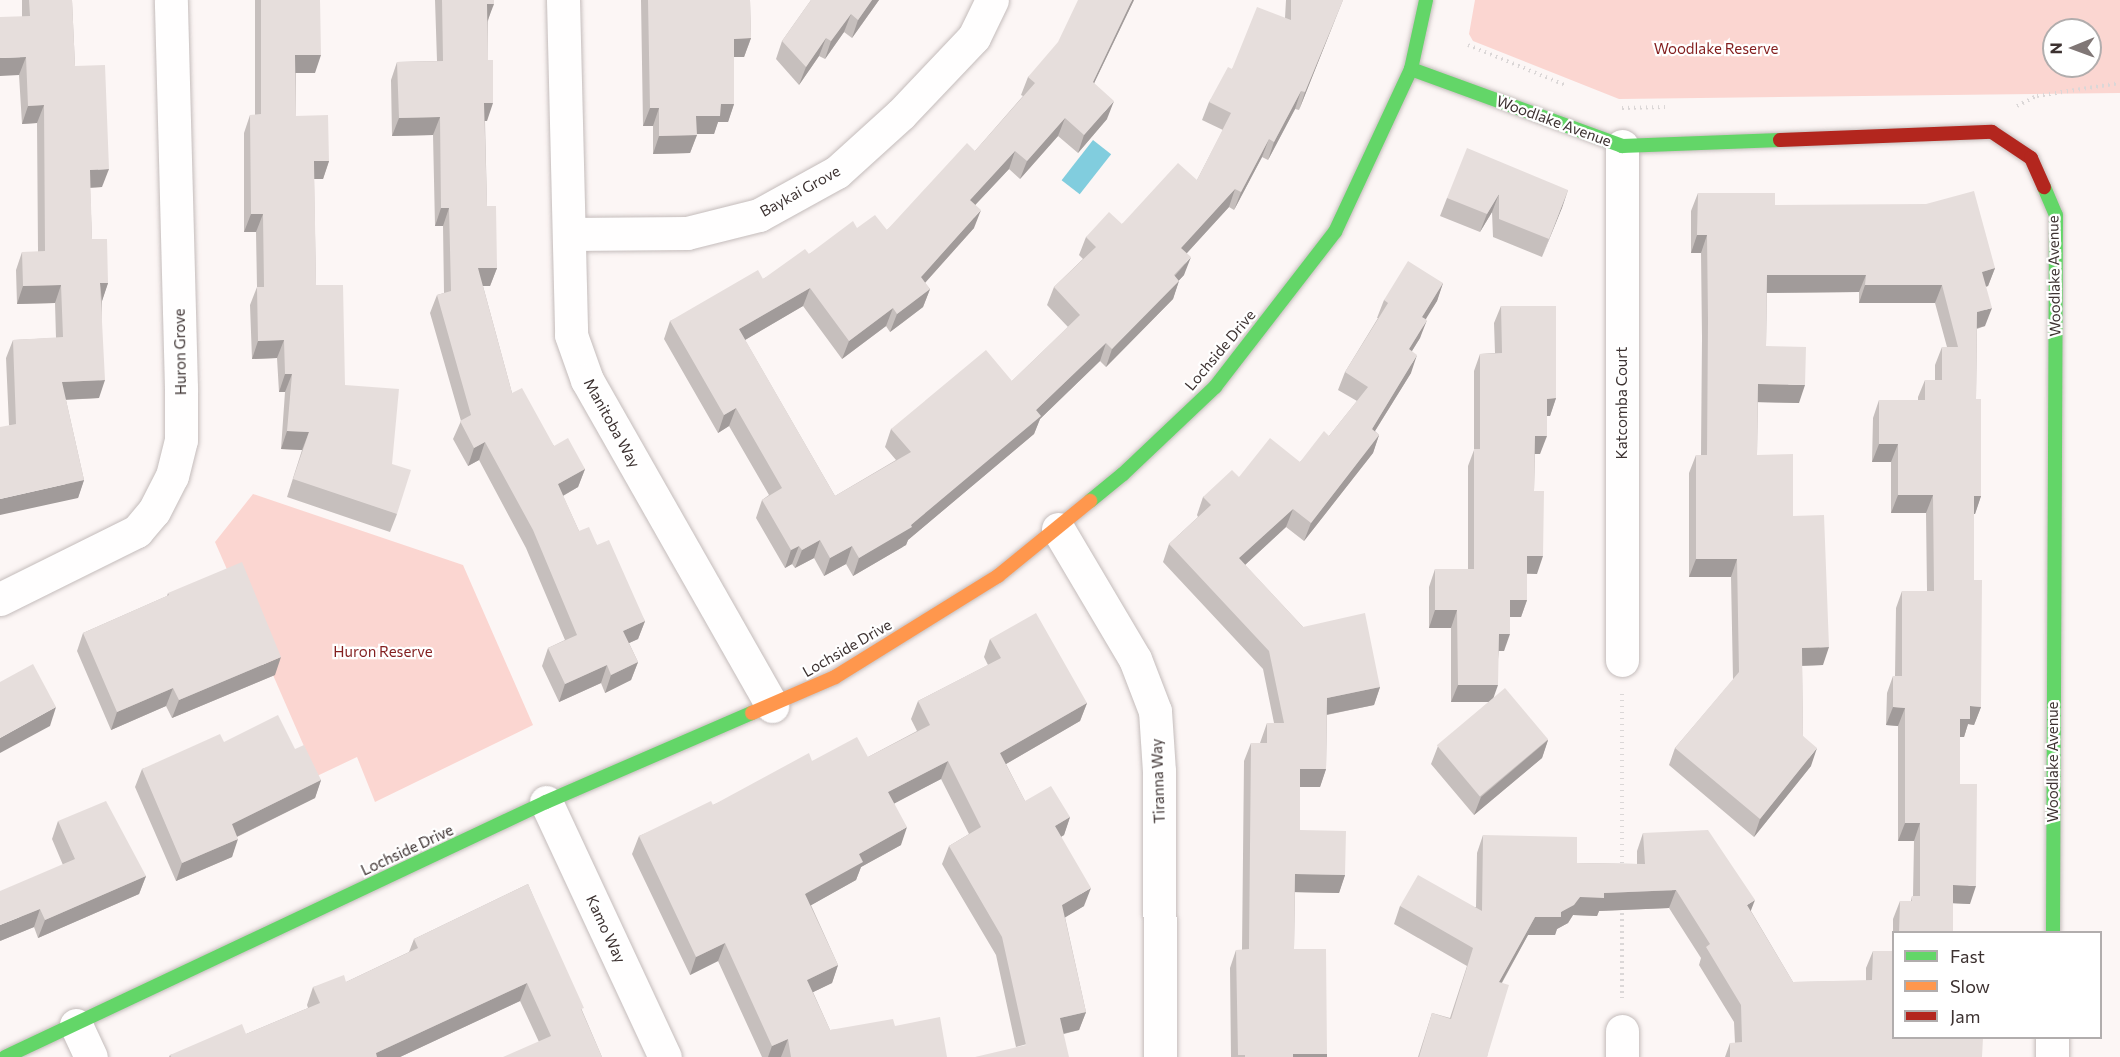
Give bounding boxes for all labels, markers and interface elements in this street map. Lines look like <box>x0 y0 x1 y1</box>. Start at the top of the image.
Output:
north arrow <box>2042 18 2102 78</box>
park label: Woodlake Reserve <box>1654 40 1778 58</box>
text: N <box>2046 42 2065 54</box>
street label: Woodlake Avenue <box>1494 92 1614 150</box>
street label: Baykai Grove <box>757 162 843 220</box>
street label: Woodlake Avenue <box>2044 215 2064 337</box>
street label: Lochside Drive <box>1181 306 1259 394</box>
street label: Huron Grove <box>170 309 190 395</box>
street label: Katcomba Court <box>1613 347 1631 459</box>
street label: Manitoba Way <box>580 375 644 471</box>
street label: Lochside Drive <box>799 615 895 681</box>
park label: Huron Reserve <box>333 643 433 661</box>
street label: Woodlake Avenue <box>2044 701 2062 823</box>
street label: Tiranna Way <box>1148 738 1168 824</box>
street label: Lochside Drive <box>358 821 456 879</box>
street label: Kamo Way <box>582 892 630 966</box>
legend <box>1892 931 2102 1039</box>
text: Fast <box>1950 945 1985 967</box>
text: Slow <box>1950 975 1990 997</box>
text: Jam <box>1950 1005 1980 1027</box>

